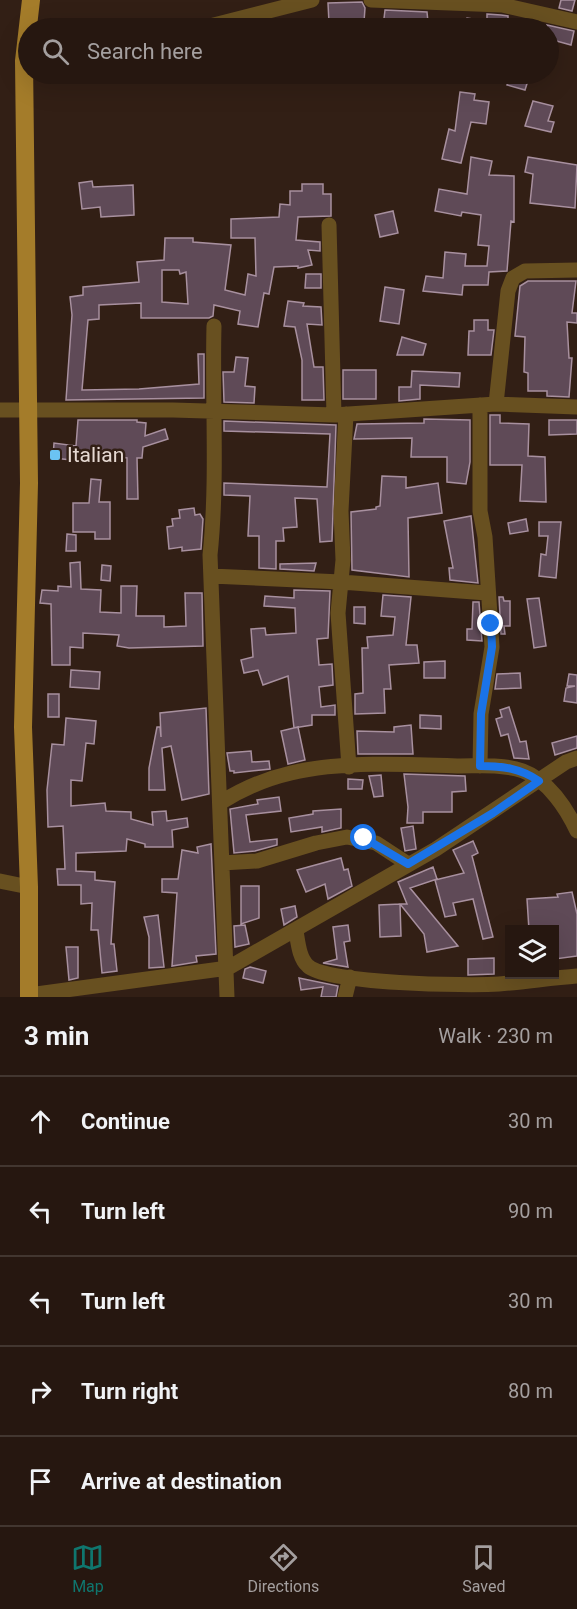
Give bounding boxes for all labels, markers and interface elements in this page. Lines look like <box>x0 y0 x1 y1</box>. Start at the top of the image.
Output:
search box <box>18 18 559 84</box>
icon: search <box>39 35 72 68</box>
text: Search here <box>87 39 203 64</box>
place label: Italian <box>67 443 124 467</box>
marker: Italian <box>48 448 62 462</box>
route end <box>477 610 503 636</box>
route start <box>350 824 376 850</box>
map controls <box>505 925 559 979</box>
button: layers <box>505 925 559 979</box>
text: 3 min <box>24 1021 89 1051</box>
text: Walk · 230 m <box>438 1024 553 1048</box>
icon: ahead <box>24 1105 57 1138</box>
text: Continue <box>81 1109 170 1134</box>
text: 30 m <box>508 1109 553 1133</box>
icon: left <box>24 1195 57 1228</box>
text: Turn left <box>81 1199 165 1224</box>
text: 90 m <box>508 1199 553 1223</box>
icon: left <box>24 1285 57 1318</box>
text: Turn left <box>81 1289 165 1314</box>
text: 30 m <box>508 1289 553 1313</box>
icon: right <box>24 1375 57 1408</box>
text: Turn right <box>81 1379 178 1404</box>
text: 80 m <box>508 1379 553 1403</box>
icon: arrive <box>24 1465 57 1498</box>
text: Arrive at destination <box>81 1469 282 1494</box>
tab: Map <box>71 1541 104 1596</box>
tab: Directions <box>247 1541 319 1596</box>
tab: Saved <box>462 1541 506 1596</box>

